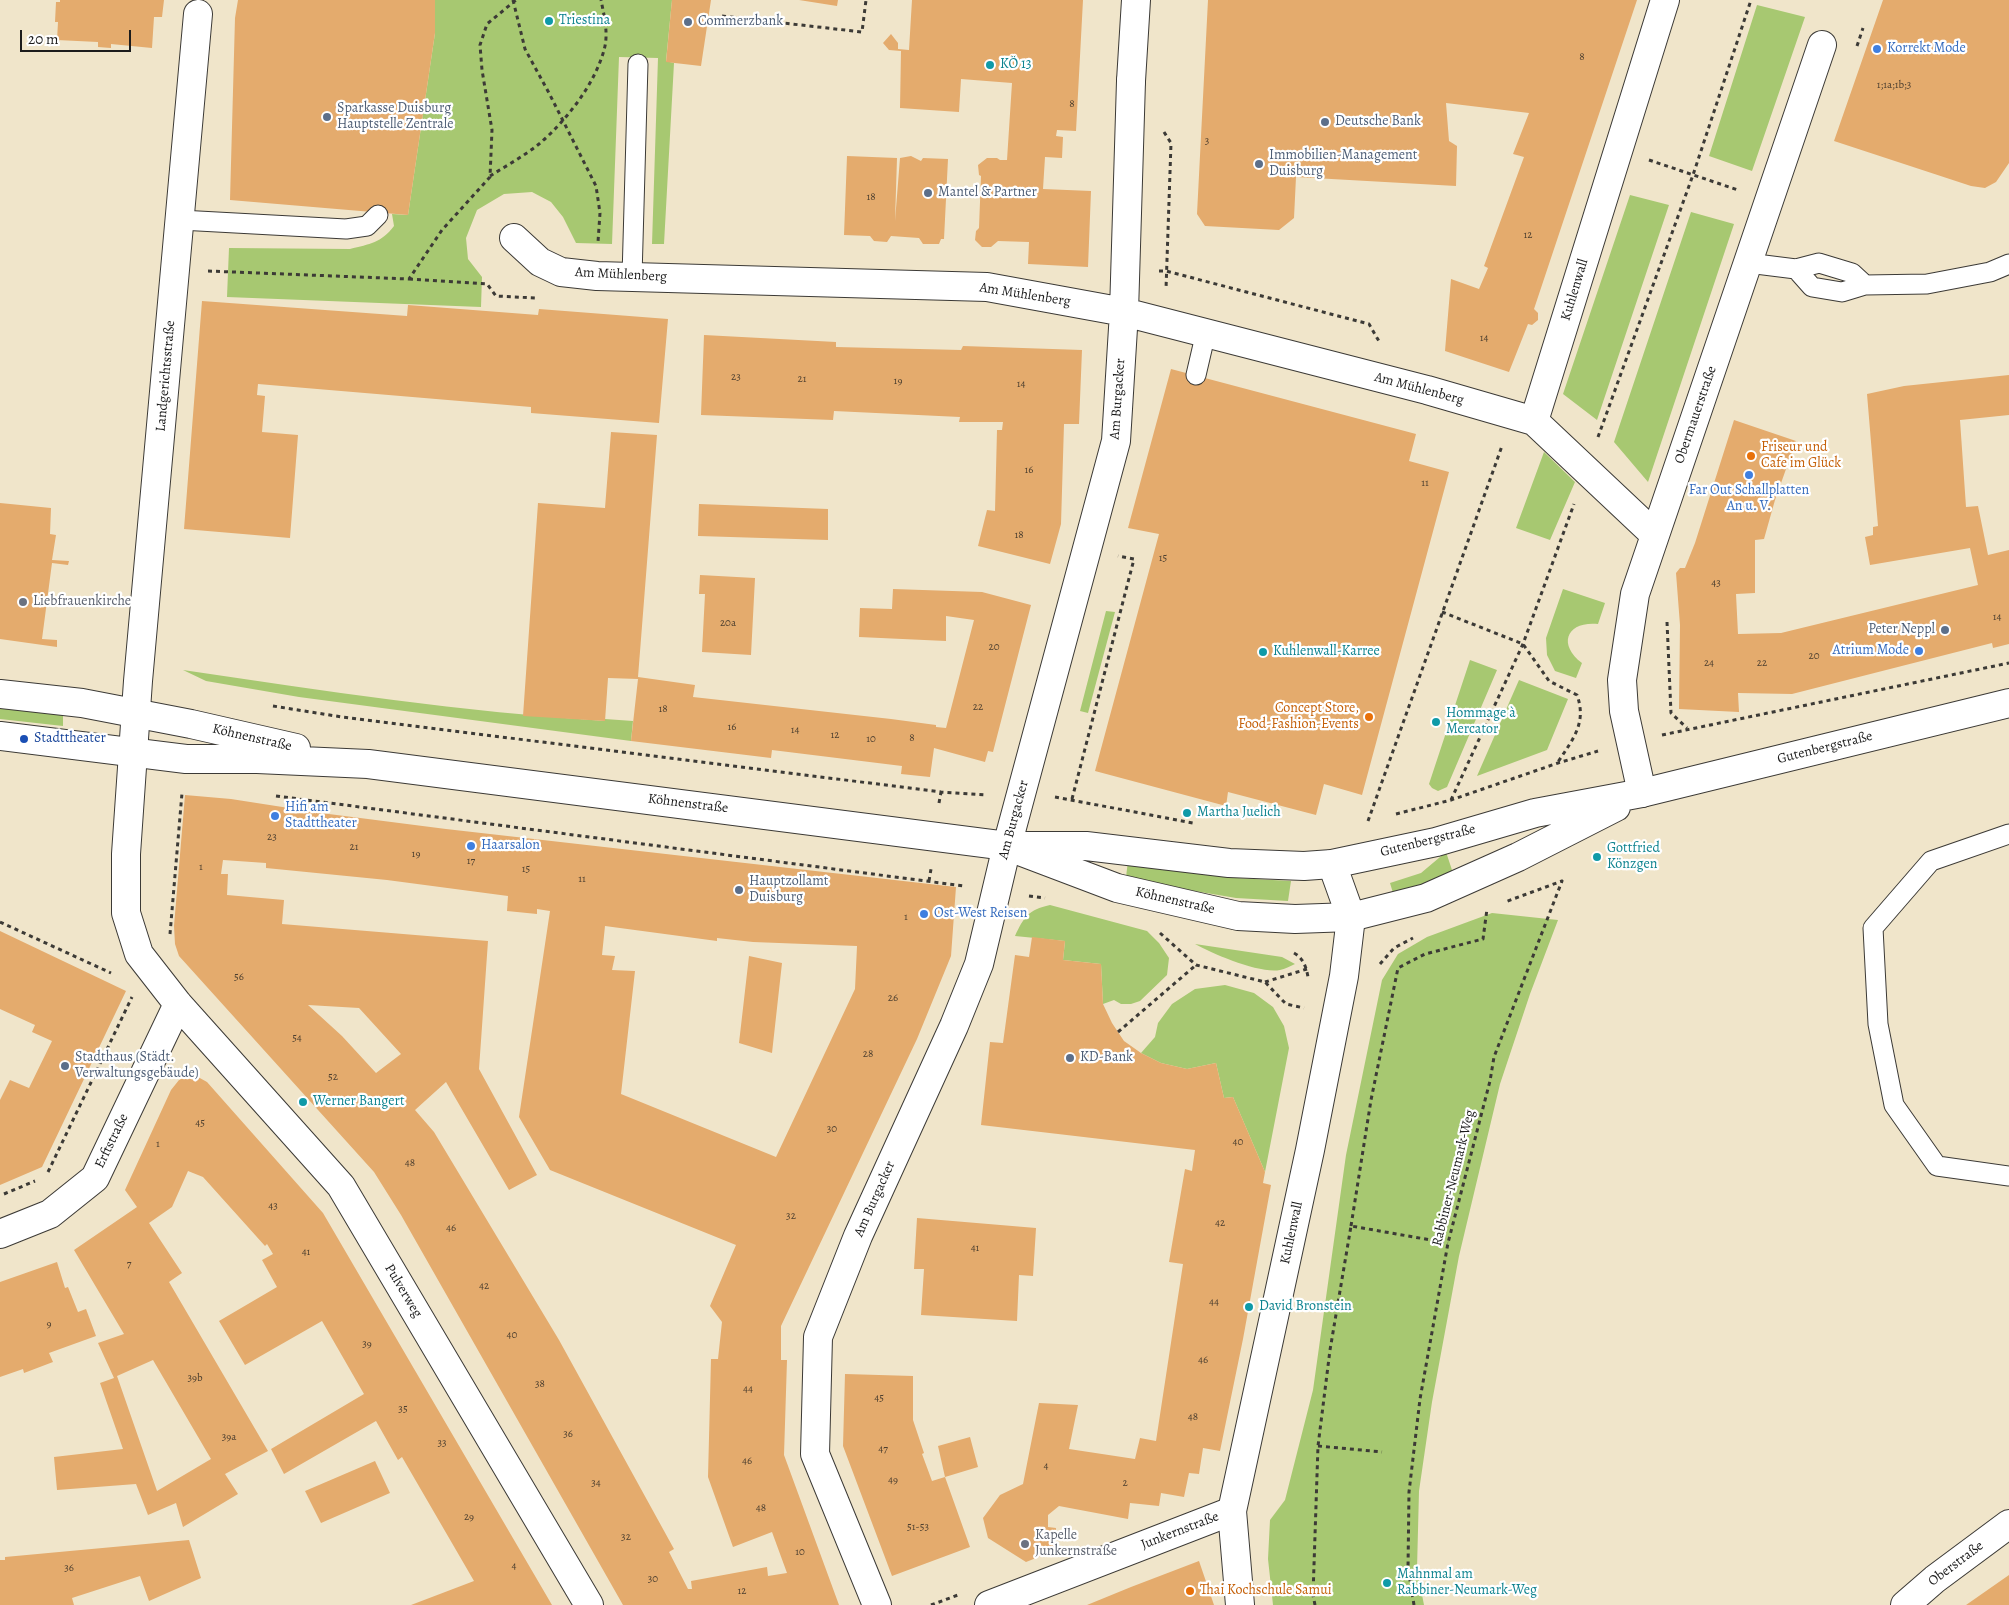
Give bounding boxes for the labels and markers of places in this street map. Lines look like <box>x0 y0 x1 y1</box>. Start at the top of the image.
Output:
place label: Triestina <box>559 13 610 29</box>
place label: Commerzbank <box>698 14 783 30</box>
marker: Triestina <box>543 15 555 27</box>
marker: Commerzbank <box>682 16 694 28</box>
place label: Korrekt Mode <box>1887 41 1966 57</box>
marker: Korrekt Mode <box>1871 43 1883 55</box>
place label: KÖ 13 <box>1000 57 1032 73</box>
marker: KÖ 13 <box>984 59 996 71</box>
place label: Sparkasse Duisburg Hauptstelle Zentrale <box>337 101 453 134</box>
marker: Sparkasse Duisburg Hauptstelle Zentrale <box>321 111 333 123</box>
place label: Deutsche Bank <box>1335 114 1421 130</box>
marker: Deutsche Bank <box>1319 116 1331 128</box>
place label: Immobilien-Management Duisburg <box>1269 148 1417 180</box>
marker: Immobilien-Management Duisburg <box>1253 158 1265 170</box>
place label: Mantel & Partner <box>938 185 1037 201</box>
marker: Mantel & Partner <box>922 187 934 199</box>
place label: Friseur und Cafe im Glück <box>1761 440 1841 472</box>
marker: Friseur und Cafe im Glück <box>1745 450 1757 462</box>
marker: Far Out Schallplatten An u. V. <box>1743 469 1755 481</box>
place label: Far Out Schallplatten An u. V. <box>1689 483 1809 516</box>
place label: Liebfrauenkirche <box>33 594 131 610</box>
marker: Liebfrauenkirche <box>17 596 29 608</box>
place label: Peter Neppl <box>1868 622 1935 638</box>
marker: Peter Neppl <box>1939 624 1951 636</box>
place label: Atrium Mode <box>1833 643 1909 659</box>
place label: Kuhlenwall-Karree <box>1273 644 1380 660</box>
marker: Atrium Mode <box>1913 645 1925 657</box>
marker: Kuhlenwall-Karree <box>1257 646 1269 658</box>
place label: Concept Store, Food-Fashion-Events <box>1238 701 1359 734</box>
place label: Hommage à Mercator <box>1446 706 1516 739</box>
marker: Concept Store, Food-Fashion-Events <box>1363 711 1375 723</box>
marker: Hommage à Mercator <box>1430 716 1442 728</box>
place label: Stadttheater <box>34 731 106 747</box>
marker: Stadttheater <box>18 733 30 745</box>
place label: Hifi am Stadttheater <box>285 800 357 832</box>
place label: Martha Juelich <box>1197 805 1281 821</box>
marker: Martha Juelich <box>1181 807 1193 819</box>
marker: Hifi am Stadttheater <box>269 810 281 822</box>
place label: Haarsalon <box>481 838 540 854</box>
marker: Haarsalon <box>465 840 477 852</box>
place label: Gottfried Könzgen <box>1607 841 1660 874</box>
marker: Gottfried Könzgen <box>1591 851 1603 863</box>
place label: Hauptzollamt Duisburg <box>749 874 828 906</box>
marker: Hauptzollamt Duisburg <box>733 884 745 896</box>
place label: Ost-West Reisen <box>934 906 1027 922</box>
marker: Ost-West Reisen <box>918 908 930 920</box>
place label: Stadthaus (Städt. Verwaltungsgebäude) <box>75 1050 199 1082</box>
place label: KD-Bank <box>1080 1050 1133 1066</box>
marker: KD-Bank <box>1064 1052 1076 1064</box>
marker: Stadthaus (Städt. Verwaltungsgebäude) <box>59 1060 71 1072</box>
place label: Werner Bangert <box>313 1094 405 1110</box>
marker: Werner Bangert <box>297 1096 309 1108</box>
place label: David Bronstein <box>1259 1299 1352 1315</box>
marker: David Bronstein <box>1243 1301 1255 1313</box>
place label: Kapelle Junkernstraße <box>1035 1528 1117 1560</box>
marker: Kapelle Junkernstraße <box>1019 1538 1031 1550</box>
place label: Mahnmal am Rabbiner-Neumark-Weg <box>1397 1567 1537 1600</box>
marker: Mahnmal am Rabbiner-Neumark-Weg <box>1381 1577 1393 1589</box>
place label: Thai Kochschule Samui <box>1200 1583 1332 1599</box>
marker: Thai Kochschule Samui <box>1184 1585 1196 1597</box>

